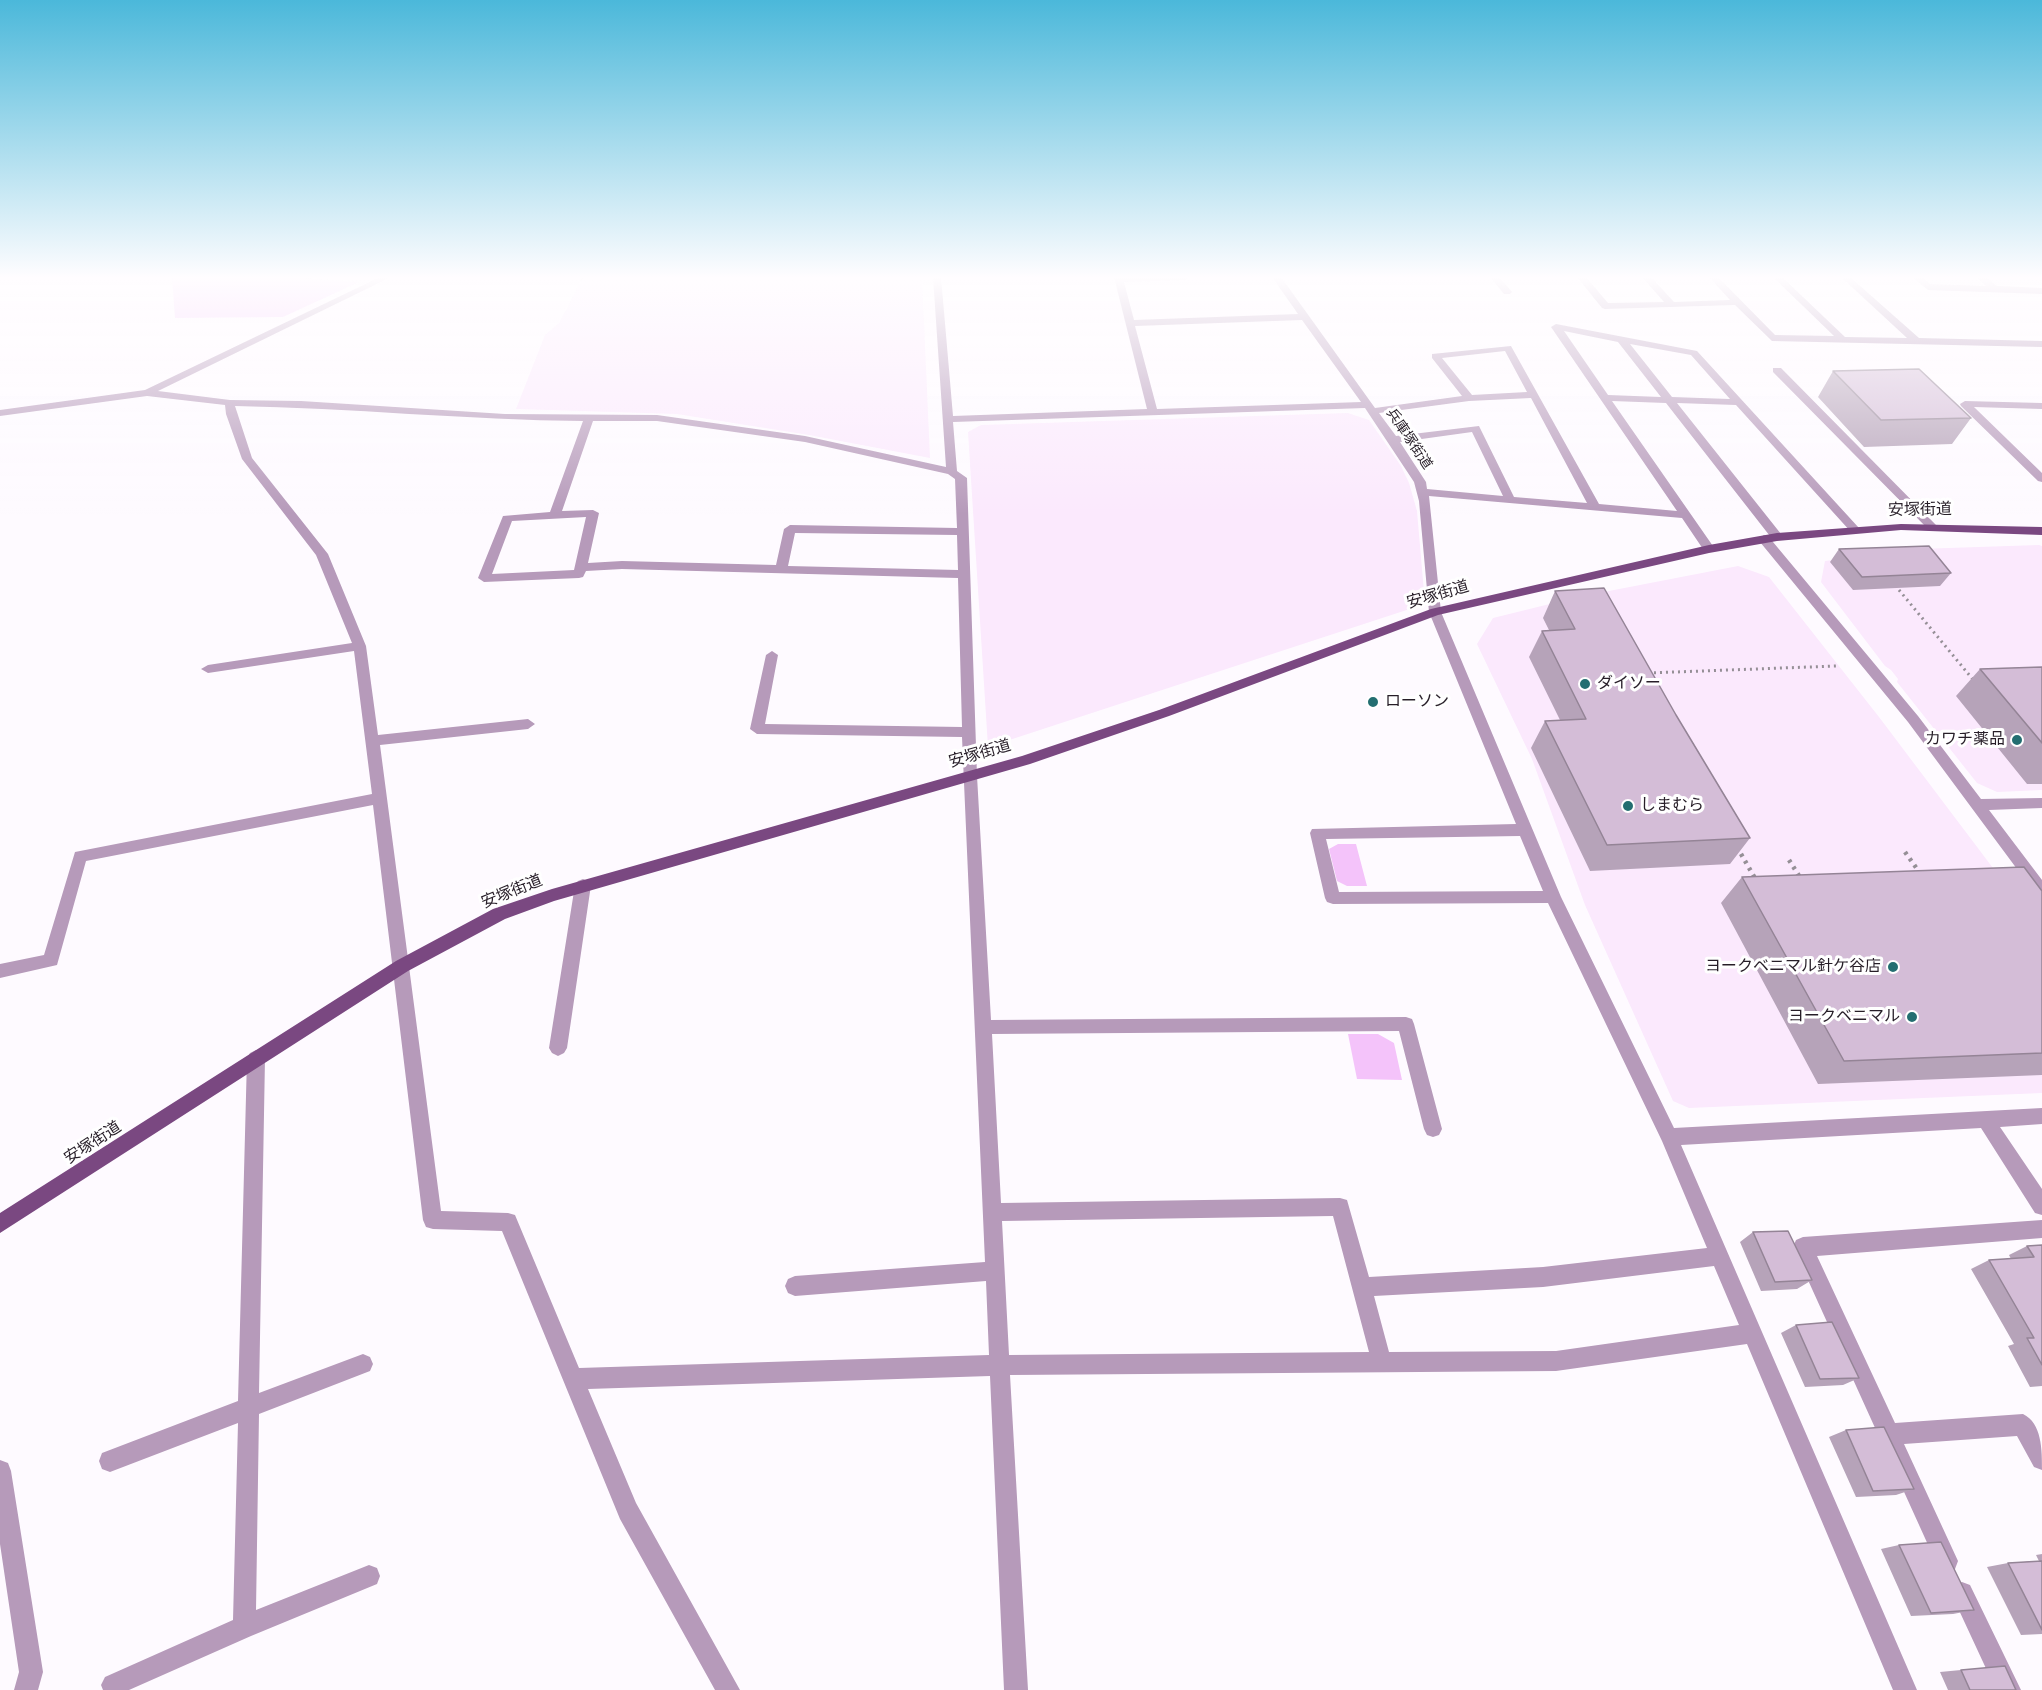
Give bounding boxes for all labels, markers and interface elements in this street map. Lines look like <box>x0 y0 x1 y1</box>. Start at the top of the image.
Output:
street label: 兵庫塚街道 <box>1382 405 1436 473</box>
street label: 安塚街道 <box>1888 500 1952 520</box>
street label: 安塚街道 <box>1405 577 1471 613</box>
place label: ダイソー <box>1597 674 1661 694</box>
marker: ダイソー <box>1578 677 1592 691</box>
place label: ローソン <box>1385 692 1449 712</box>
marker: ローソン <box>1366 695 1380 709</box>
place label: カワチ薬品 <box>1925 730 2005 750</box>
marker: カワチ薬品 <box>2010 733 2024 747</box>
street label: 安塚街道 <box>947 736 1013 772</box>
place label: しまむら <box>1640 796 1704 816</box>
marker: しまむら <box>1621 799 1635 813</box>
street label: 安塚街道 <box>479 871 545 913</box>
place label: ヨークベニマル針ケ谷店 <box>1705 957 1881 977</box>
marker: ヨークベニマル針ケ谷店 <box>1886 960 1900 974</box>
place label: ヨークベニマル <box>1788 1007 1900 1027</box>
marker: ヨークベニマル <box>1905 1010 1919 1024</box>
street label: 安塚街道 <box>61 1118 125 1168</box>

